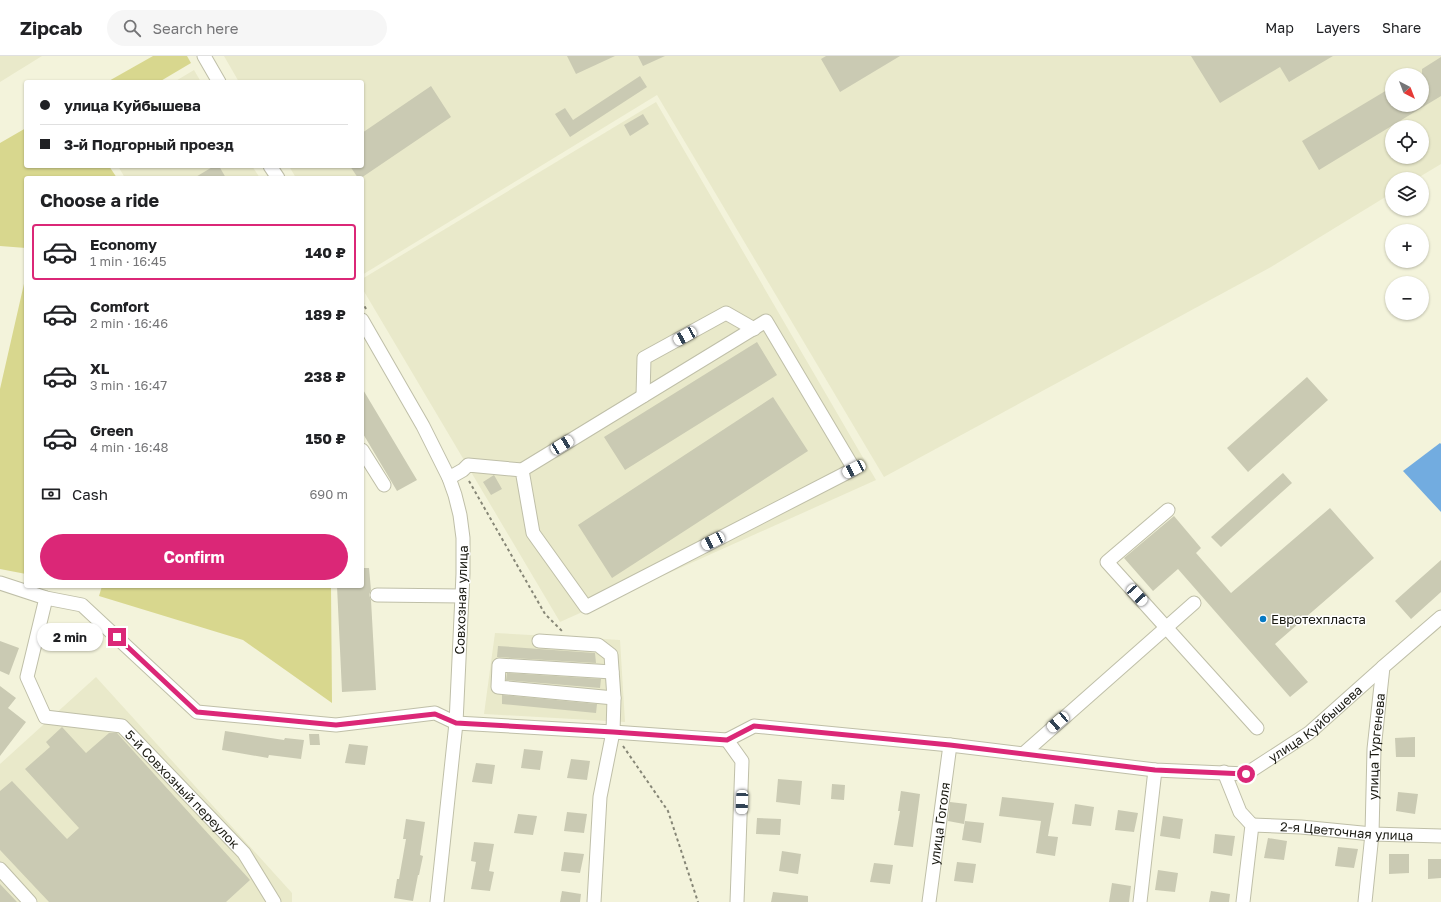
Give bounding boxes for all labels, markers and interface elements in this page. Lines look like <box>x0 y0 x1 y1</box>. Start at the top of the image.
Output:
search box <box>107 10 387 46</box>
text: Zipcab <box>20 16 83 39</box>
icon: search <box>121 17 143 39</box>
text: Search here <box>153 19 238 37</box>
text: Map <box>1265 19 1294 36</box>
text: Layers <box>1316 19 1360 36</box>
text: Share <box>1382 19 1421 36</box>
north arrow <box>1385 68 1429 112</box>
map controls <box>1385 68 1429 320</box>
text: улица Куйбышева <box>64 96 201 114</box>
button: locate <box>1385 120 1429 164</box>
text: 3-й Подгорный проезд <box>64 135 234 153</box>
button: layers <box>1385 172 1429 216</box>
text: Choose a ride <box>40 189 159 211</box>
button: + <box>1385 224 1429 268</box>
icon: car <box>42 234 78 270</box>
text: Economy <box>90 235 157 253</box>
text: 140 ₽ <box>305 243 346 261</box>
text: 1 min · 16:45 <box>90 253 166 269</box>
button: − <box>1385 276 1429 320</box>
icon: car <box>42 296 78 332</box>
text: Comfort <box>90 297 149 315</box>
text: 189 ₽ <box>305 305 346 323</box>
text: 2 min · 16:46 <box>90 315 168 331</box>
car <box>672 325 698 347</box>
icon: car <box>42 358 78 394</box>
text: XL <box>90 359 109 377</box>
text: 238 ₽ <box>304 367 346 385</box>
text: 3 min · 16:47 <box>90 377 167 393</box>
icon: car <box>42 420 78 456</box>
text: Green <box>90 421 133 439</box>
text: 150 ₽ <box>305 429 346 447</box>
car <box>549 434 575 456</box>
text: 4 min · 16:48 <box>90 439 169 455</box>
car <box>841 458 867 480</box>
icon: cash <box>40 483 62 505</box>
text: Cash <box>72 485 108 503</box>
text: 690 m <box>309 486 348 502</box>
car <box>700 530 726 552</box>
button: Confirm <box>40 534 348 580</box>
street label: Совхозная улица <box>451 545 471 655</box>
car <box>1124 582 1150 608</box>
place label: Евротехпласта <box>1271 611 1366 627</box>
marker: Евротехпласта <box>1258 614 1268 624</box>
callout: 2 min <box>37 623 103 651</box>
route end <box>108 628 126 646</box>
text: 2 min <box>53 629 87 645</box>
street label: улица Куйбышева <box>1265 682 1365 765</box>
street label: улица Тургенева <box>1365 692 1388 800</box>
car <box>1045 710 1071 734</box>
street label: 5-й Совхозный переулок <box>122 726 243 852</box>
route start <box>1237 765 1255 783</box>
street label: улица Гоголя <box>926 781 953 866</box>
car <box>736 790 748 814</box>
street label: 2-я Цветочная улица <box>1280 818 1413 843</box>

